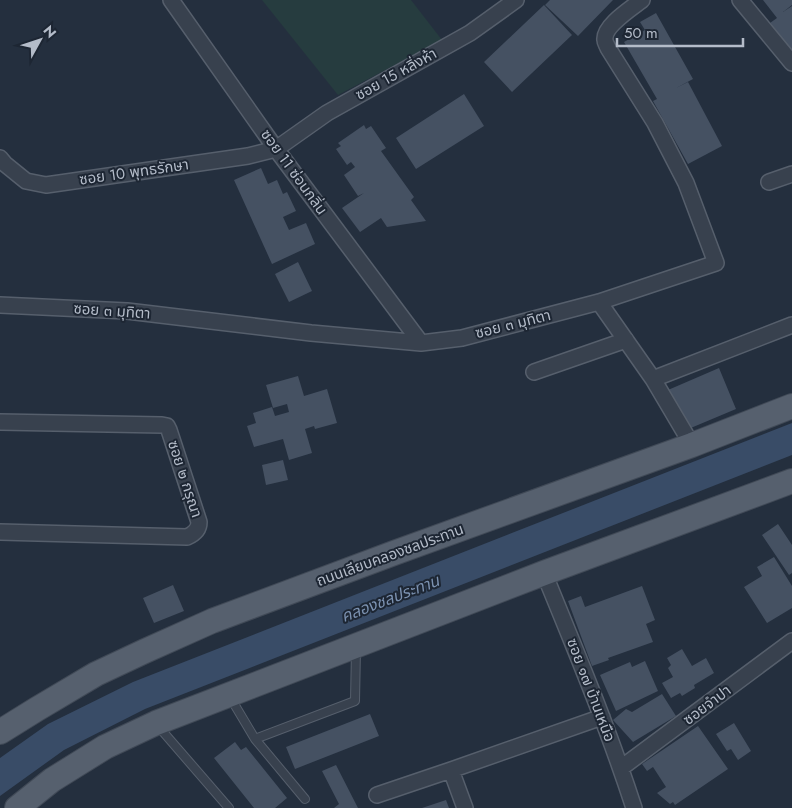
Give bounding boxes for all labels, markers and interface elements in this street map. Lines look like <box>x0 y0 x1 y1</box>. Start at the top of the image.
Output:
north arrow <box>15 15 65 65</box>
scale bar <box>617 15 743 47</box>
text: N <box>39 21 61 42</box>
text: 50 m <box>624 22 658 44</box>
street label: ซอย 15 หลิ่งห้า <box>351 42 441 106</box>
street label: ซอย 11 ซ่อนกลิ่น <box>255 125 333 219</box>
street label: ซอย 10 พุทธรักษา <box>78 153 190 191</box>
street label: ซอย ๓ มุทิตา <box>73 297 151 325</box>
street label: ซอย ๓ มุทิตา <box>473 304 553 344</box>
street label: ซอย ๒ กรุณา <box>162 438 208 520</box>
street label: ถนนเลียบคลองชลประทาน <box>313 518 467 592</box>
water label: คลองชลประทาน <box>338 569 444 628</box>
street label: ซอย ๑๗ บ้านเหนือ <box>561 635 621 745</box>
street label: ซอยจำปา <box>678 680 736 730</box>

